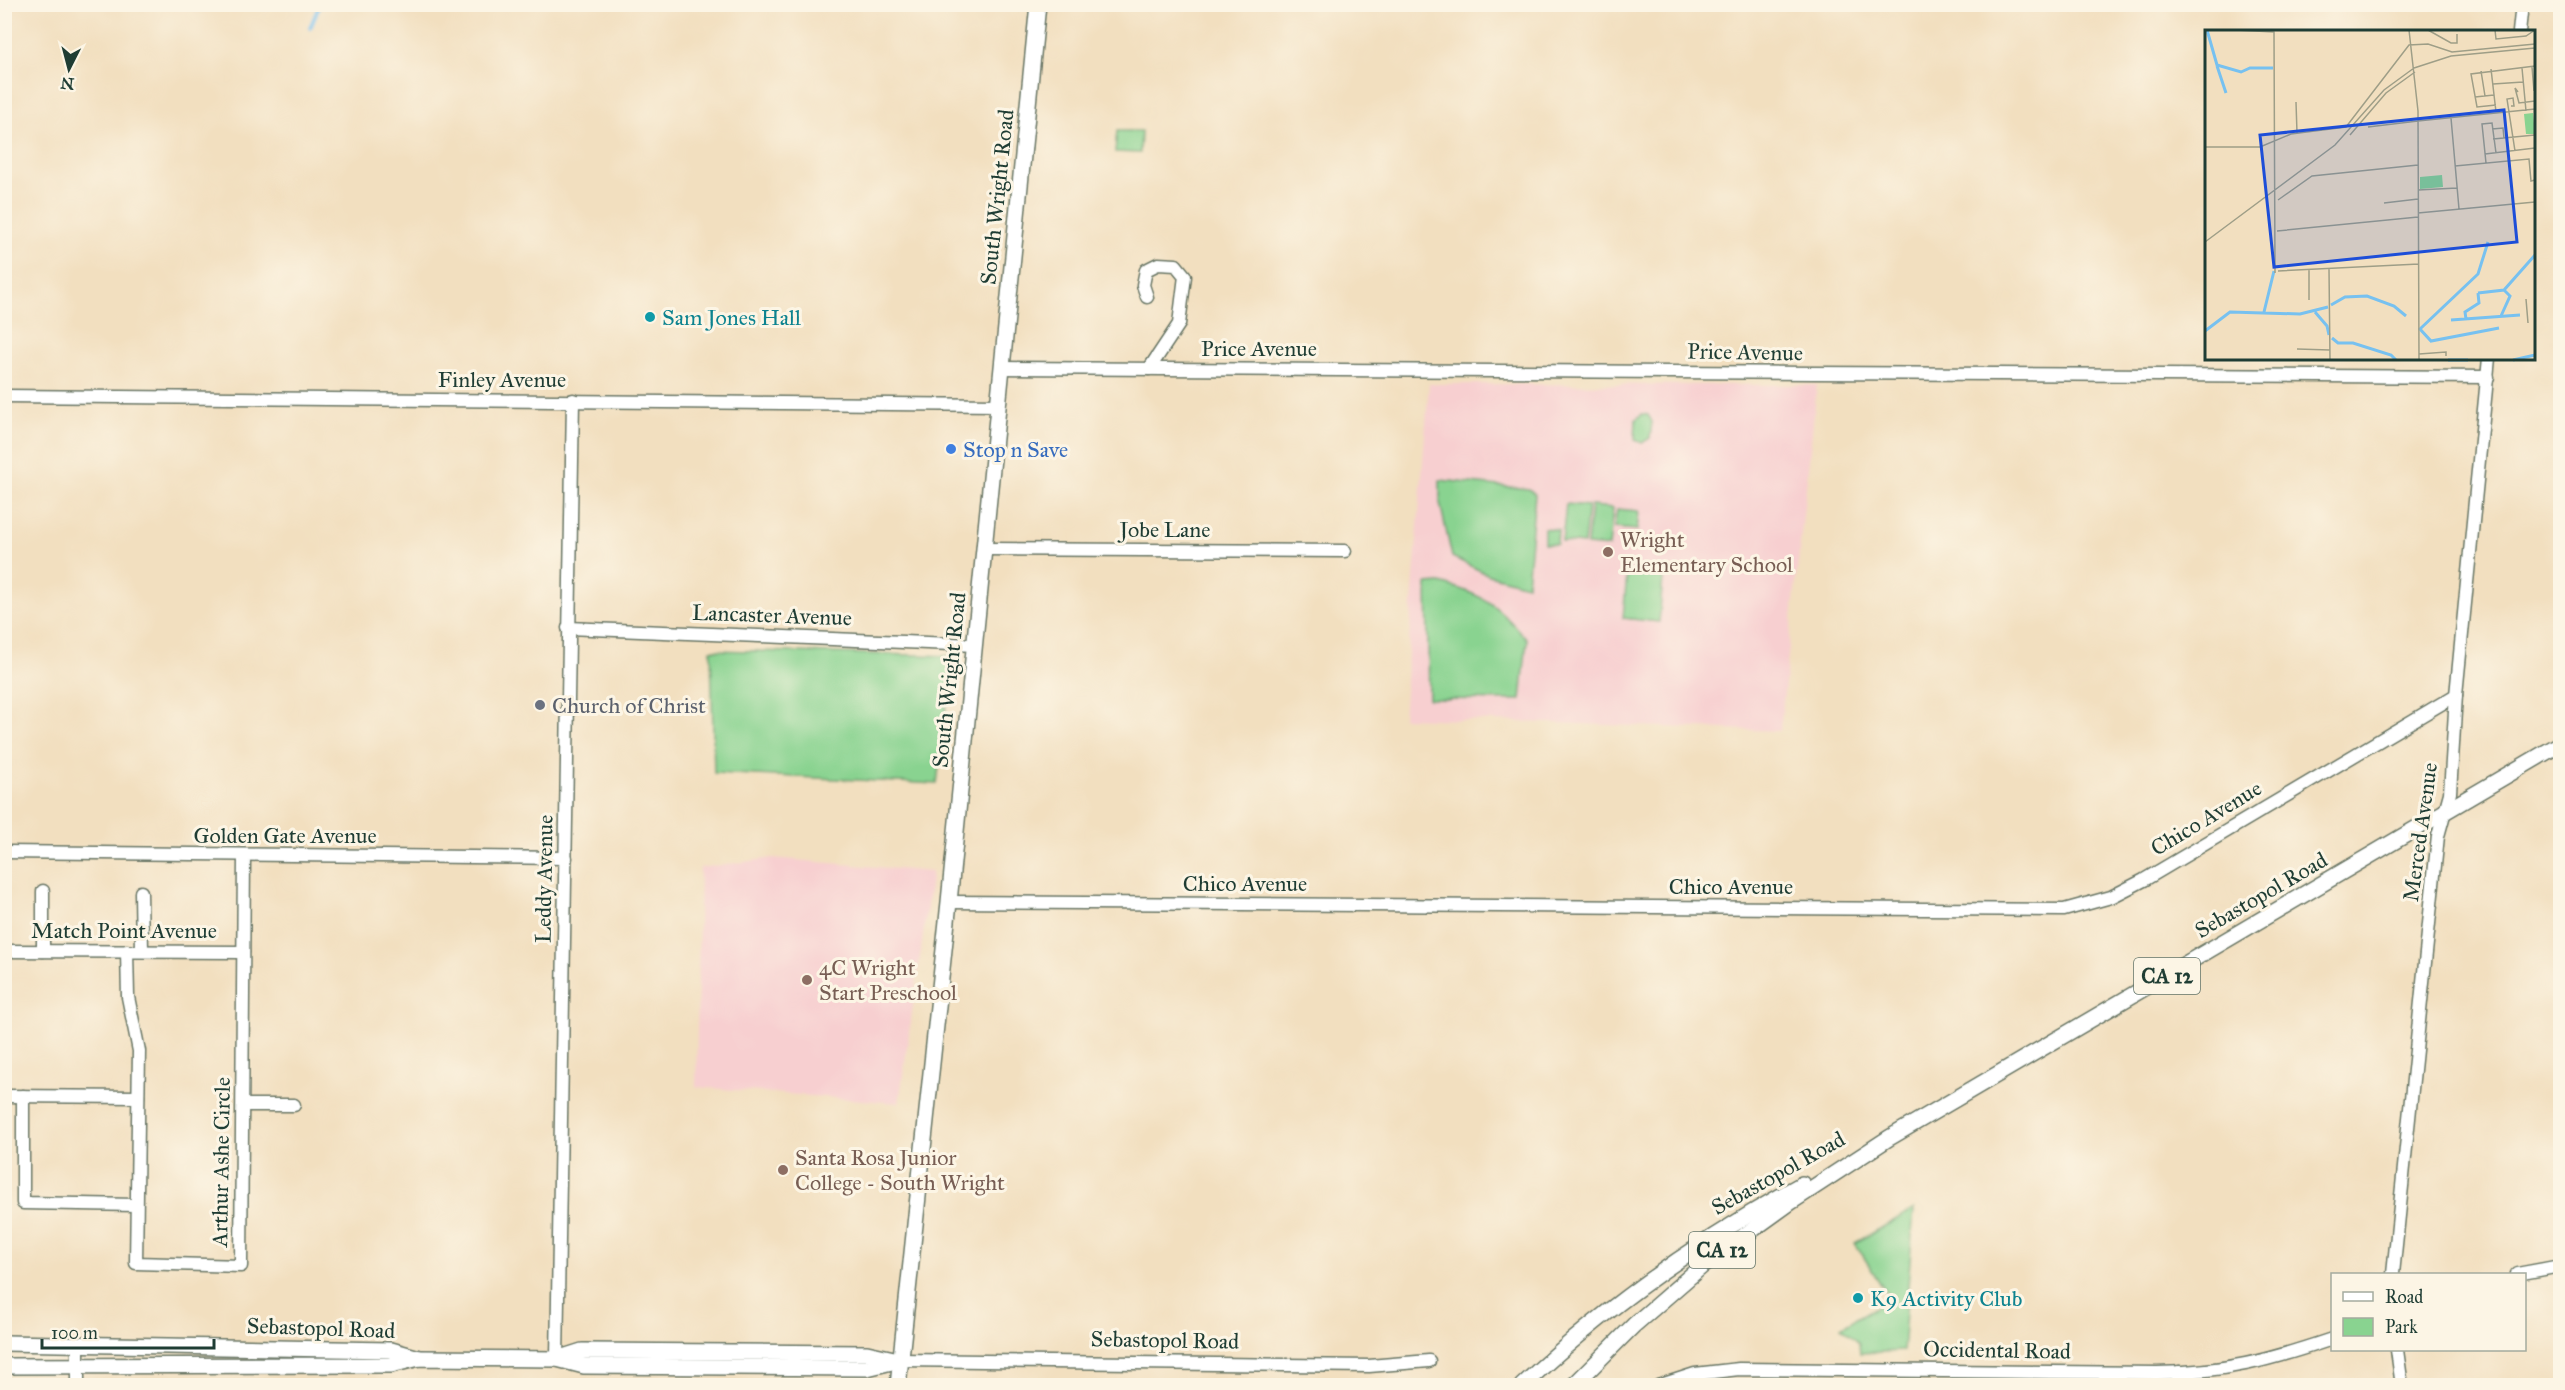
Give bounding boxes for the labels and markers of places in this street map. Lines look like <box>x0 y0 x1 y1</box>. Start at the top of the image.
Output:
place label: Sam Jones Hall <box>662 304 801 331</box>
marker: Sam Jones Hall <box>643 310 657 324</box>
place label: Stop n Save <box>963 436 1068 463</box>
marker: Stop n Save <box>944 442 958 456</box>
place label: Wright Elementary School <box>1620 526 1793 578</box>
marker: Wright Elementary School <box>1601 545 1615 559</box>
place label: Church of Christ <box>552 692 706 719</box>
marker: Church of Christ <box>533 698 547 712</box>
place label: 4C Wright Start Preschool <box>819 954 957 1006</box>
marker: 4C Wright Start Preschool <box>800 973 814 987</box>
place label: Santa Rosa Junior College - South Wright <box>795 1144 1005 1196</box>
marker: Santa Rosa Junior College - South Wright <box>776 1163 790 1177</box>
place label: K9 Activity Club <box>1870 1285 2022 1312</box>
marker: K9 Activity Club <box>1851 1291 1865 1305</box>

